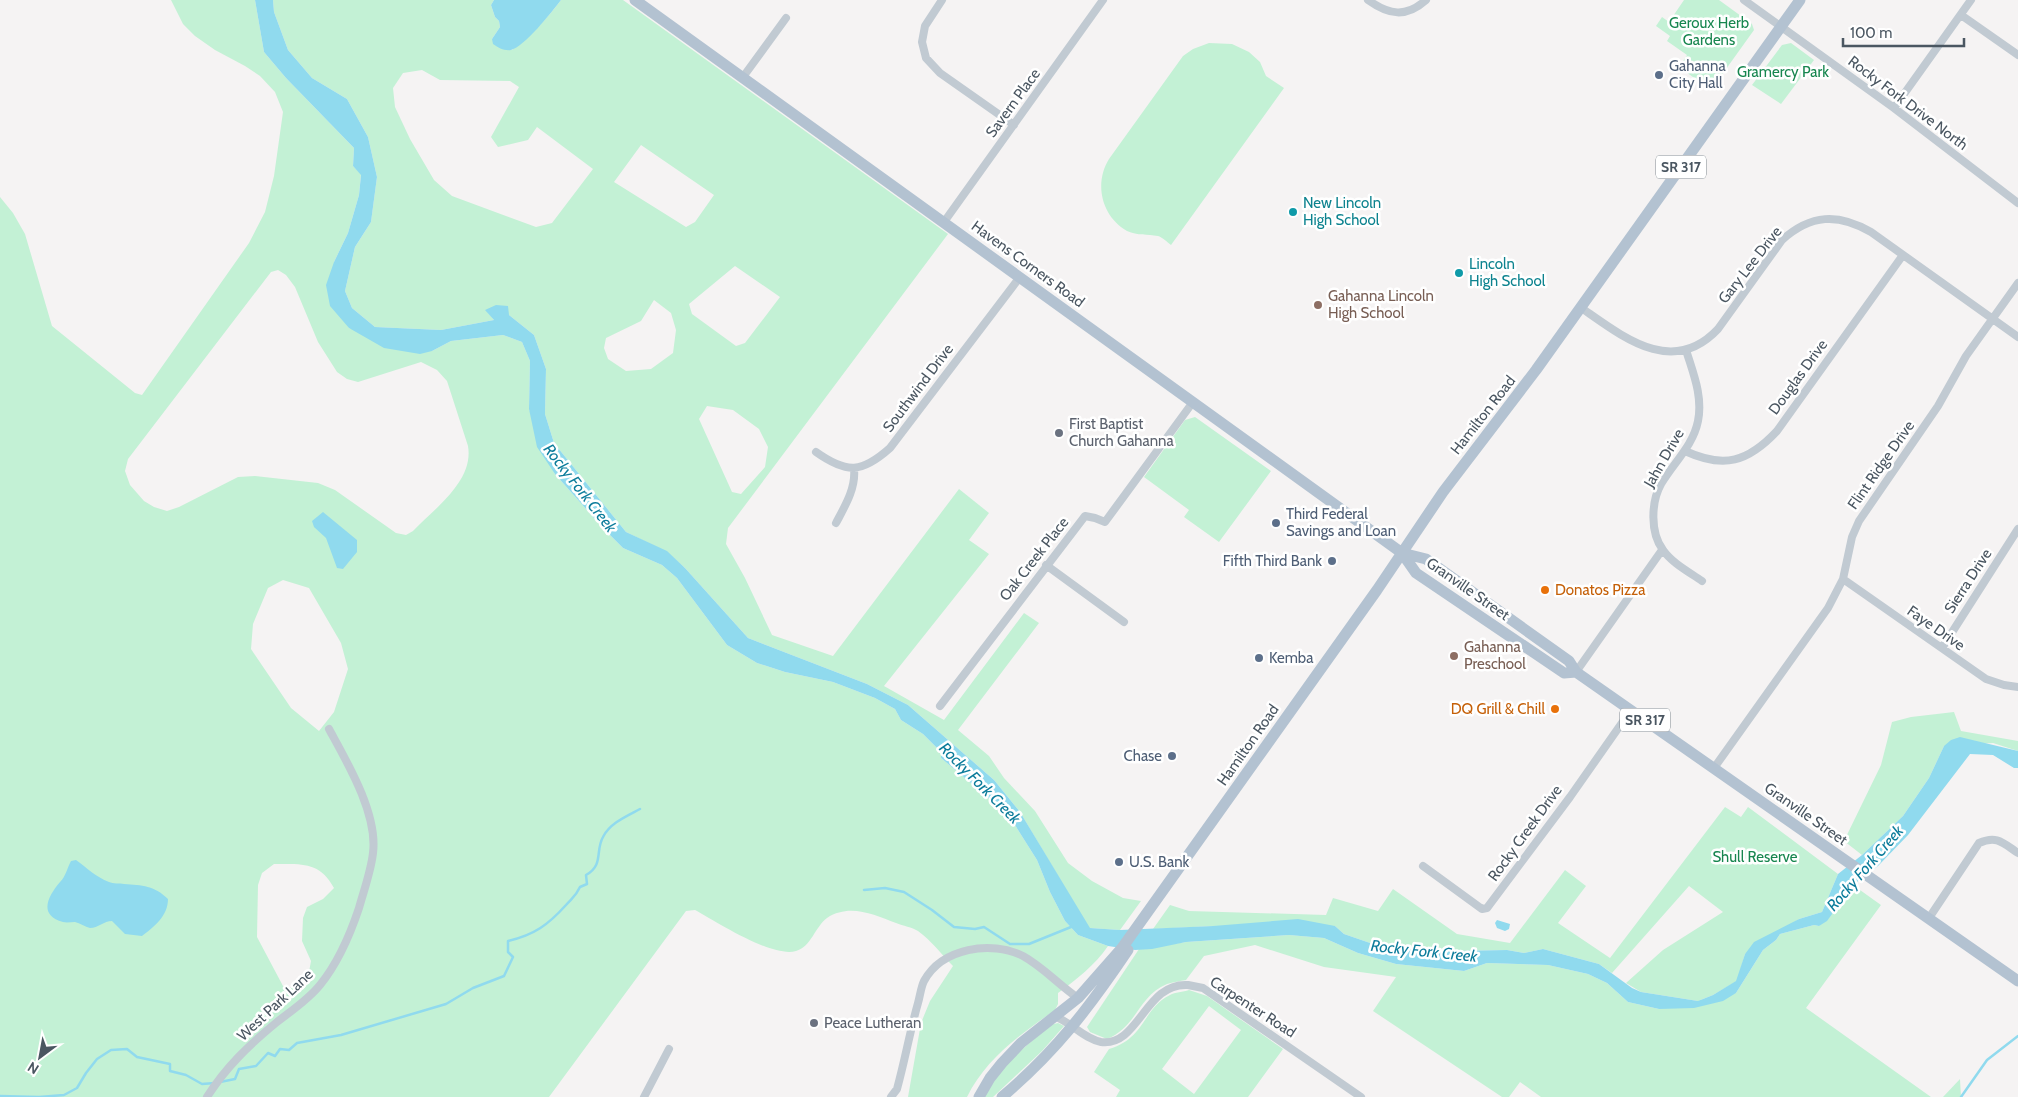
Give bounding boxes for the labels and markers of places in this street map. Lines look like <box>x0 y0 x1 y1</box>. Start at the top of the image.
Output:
place label: Gahanna City Hall <box>1669 57 1726 92</box>
marker: Gahanna City Hall <box>1653 69 1665 81</box>
place label: New Lincoln High School <box>1303 194 1381 229</box>
marker: New Lincoln High School <box>1287 206 1299 218</box>
place label: Lincoln High School <box>1469 255 1546 290</box>
marker: Lincoln High School <box>1453 267 1465 279</box>
place label: Gahanna Lincoln High School <box>1328 287 1434 322</box>
marker: Gahanna Lincoln High School <box>1312 299 1324 311</box>
place label: First Baptist Church Gahanna <box>1069 415 1174 450</box>
marker: First Baptist Church Gahanna <box>1053 427 1065 439</box>
place label: Third Federal Savings and Loan <box>1286 505 1396 540</box>
marker: Third Federal Savings and Loan <box>1270 517 1282 529</box>
place label: Fifth Third Bank <box>1223 552 1322 570</box>
marker: Fifth Third Bank <box>1326 555 1338 567</box>
place label: Donatos Pizza <box>1555 581 1646 599</box>
marker: Donatos Pizza <box>1539 584 1551 596</box>
place label: Gahanna Preschool <box>1464 638 1526 673</box>
place label: Kemba <box>1269 649 1314 667</box>
marker: Gahanna Preschool <box>1448 650 1460 662</box>
marker: Kemba <box>1253 652 1265 664</box>
place label: DQ Grill & Chill <box>1451 700 1545 718</box>
marker: DQ Grill & Chill <box>1549 703 1561 715</box>
place label: Chase <box>1124 747 1162 765</box>
marker: Chase <box>1166 750 1178 762</box>
place label: U.S. Bank <box>1129 853 1190 871</box>
marker: U.S. Bank <box>1113 856 1125 868</box>
place label: Peace Lutheran <box>824 1014 921 1032</box>
marker: Peace Lutheran <box>808 1017 820 1029</box>

